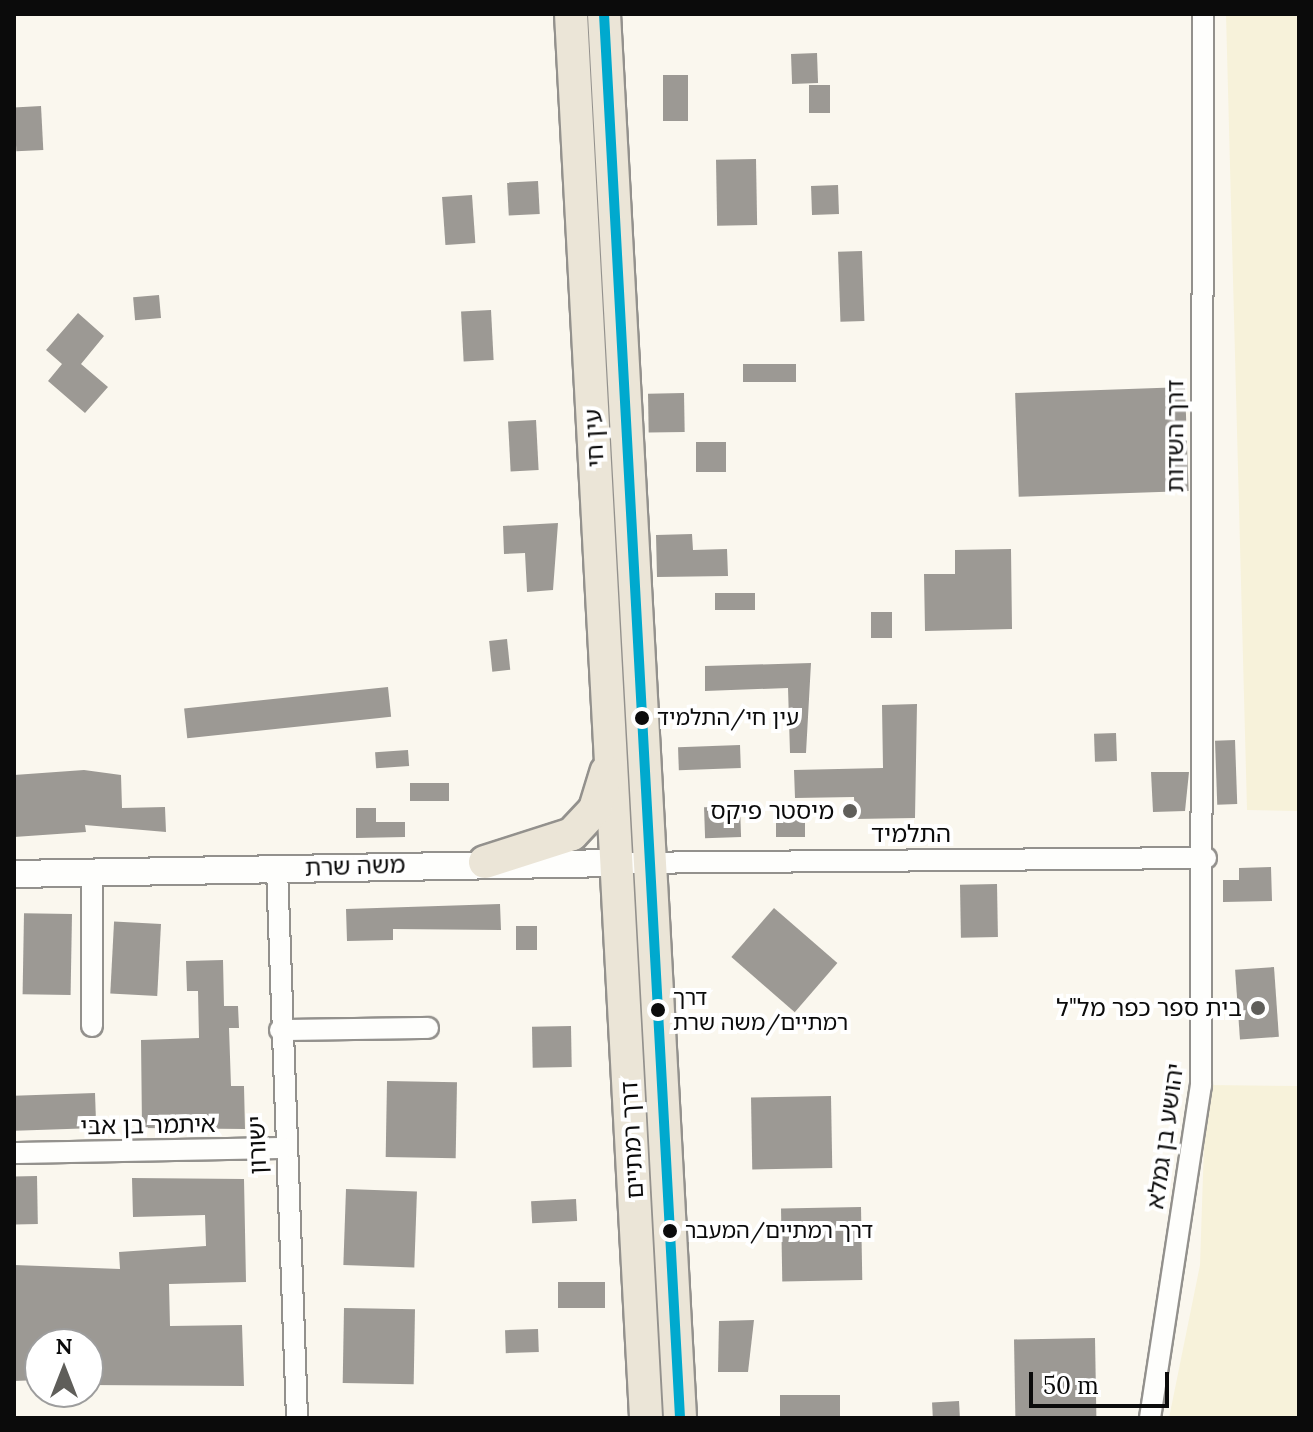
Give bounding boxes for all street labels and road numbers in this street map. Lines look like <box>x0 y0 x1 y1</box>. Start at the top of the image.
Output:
street label: דרך השדות <box>1161 380 1189 492</box>
street label: עין חי <box>578 408 610 468</box>
street label: התלמיד <box>871 820 951 848</box>
street label: משה שרת <box>304 850 406 882</box>
street label: יהושע בן גמלא <box>1141 1061 1189 1211</box>
street label: דרך רמתיים <box>615 1080 649 1200</box>
street label: איתמר בן אבי <box>80 1109 216 1141</box>
street label: ישורון <box>242 1115 272 1175</box>

